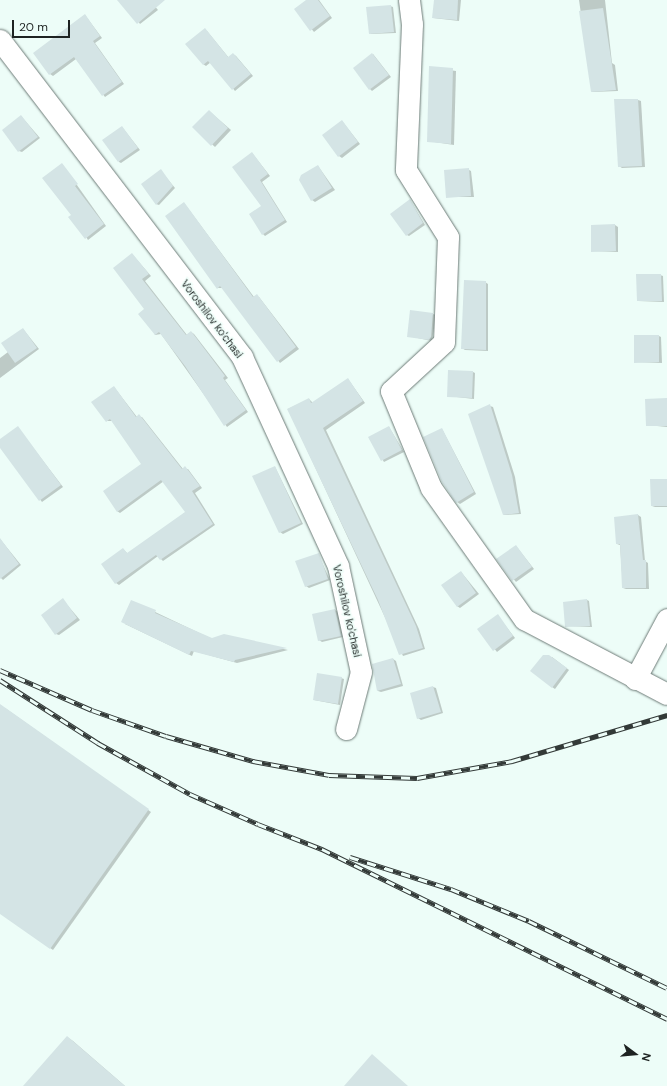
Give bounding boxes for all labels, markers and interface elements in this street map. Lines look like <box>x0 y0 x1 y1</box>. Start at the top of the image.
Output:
scale bar <box>14 12 72 38</box>
text: 20 m <box>19 19 48 35</box>
street label: Voroshilov ko'chasi <box>178 277 246 361</box>
street label: Voroshilov ko'chasi <box>330 563 364 659</box>
north arrow <box>615 1034 655 1074</box>
text: N <box>639 1052 654 1063</box>

